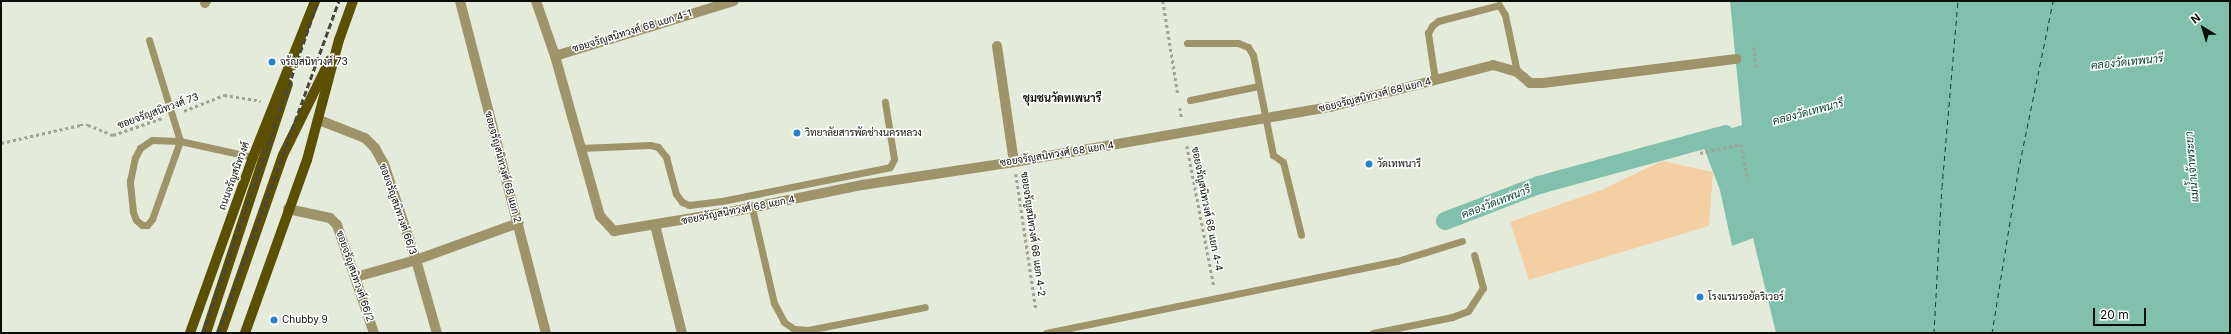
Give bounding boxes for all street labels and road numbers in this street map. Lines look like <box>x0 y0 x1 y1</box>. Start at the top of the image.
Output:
street label: ซอยจรัญสนิทวงศ์ 68 แยก 4-1 <box>571 7 693 55</box>
street label: ซอยจรัญสนิทวงศ์ 68 แยก 4 <box>1318 75 1432 115</box>
street label: ซอยจรัญสนิทวงศ์ 73 <box>116 91 200 131</box>
street label: ซอยจรัญสนิทวงศ์ 68 แยก 2 <box>482 110 524 224</box>
street label: ซอยจรัญสนิทวงศ์ 68 แยก 4 <box>999 139 1115 169</box>
street label: ถนนจรัญสนิทวงศ์ <box>216 140 252 212</box>
street label: ซอยจรัญสนิทวงศ์ 68 แยก 4-4 <box>1189 146 1225 272</box>
street label: ซอยจรัญสนิทวงศ์ 66/3 <box>377 162 419 256</box>
street label: ซอยจรัญสนิทวงศ์ 68 แยก 4-2 <box>1018 171 1048 297</box>
street label: ซอยจรัญสนิทวงศ์ 68 แยก 4 <box>680 193 796 227</box>
street label: ซอยจรัญสนิทวงศ์ 66/2 <box>334 229 376 323</box>

